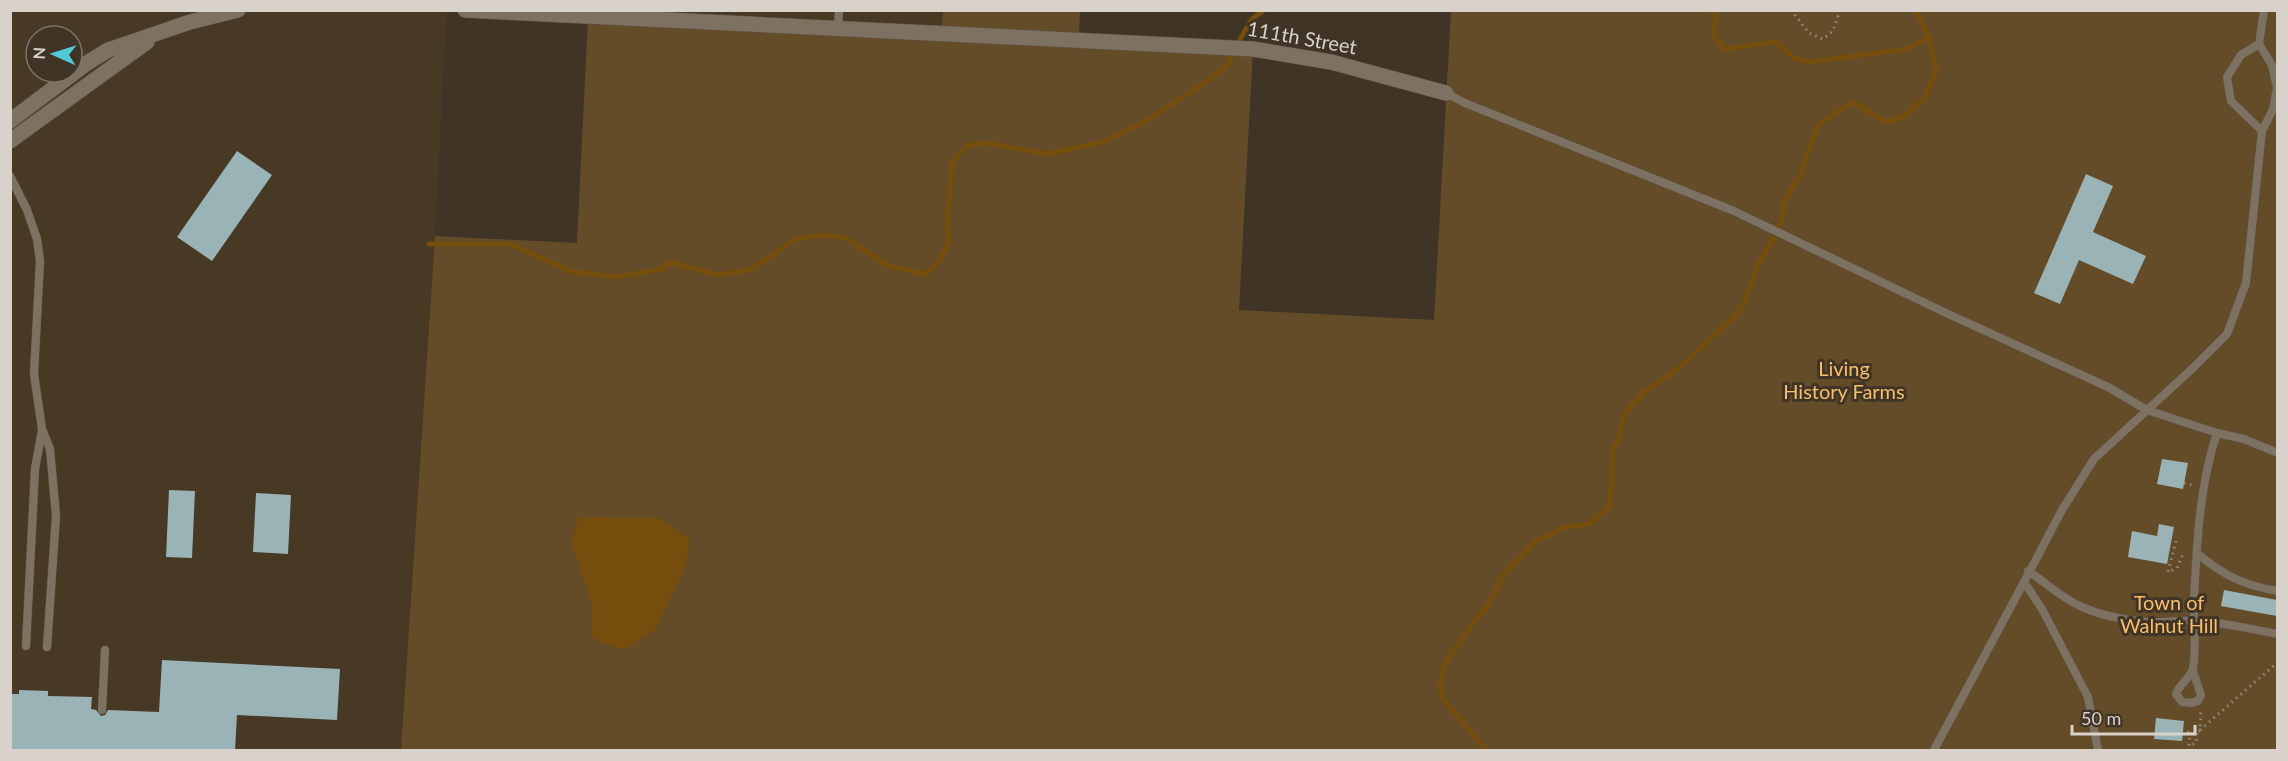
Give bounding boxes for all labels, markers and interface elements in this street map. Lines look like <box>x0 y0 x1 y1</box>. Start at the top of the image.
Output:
street label: 111th Street <box>1245 16 1359 58</box>
north arrow <box>24 24 84 84</box>
text: N <box>29 47 48 60</box>
park label: Living History Farms <box>1783 356 1905 403</box>
park label: Town of Walnut Hill <box>2120 590 2218 637</box>
scale bar <box>2072 698 2195 736</box>
text: 50 m <box>2081 707 2121 729</box>

